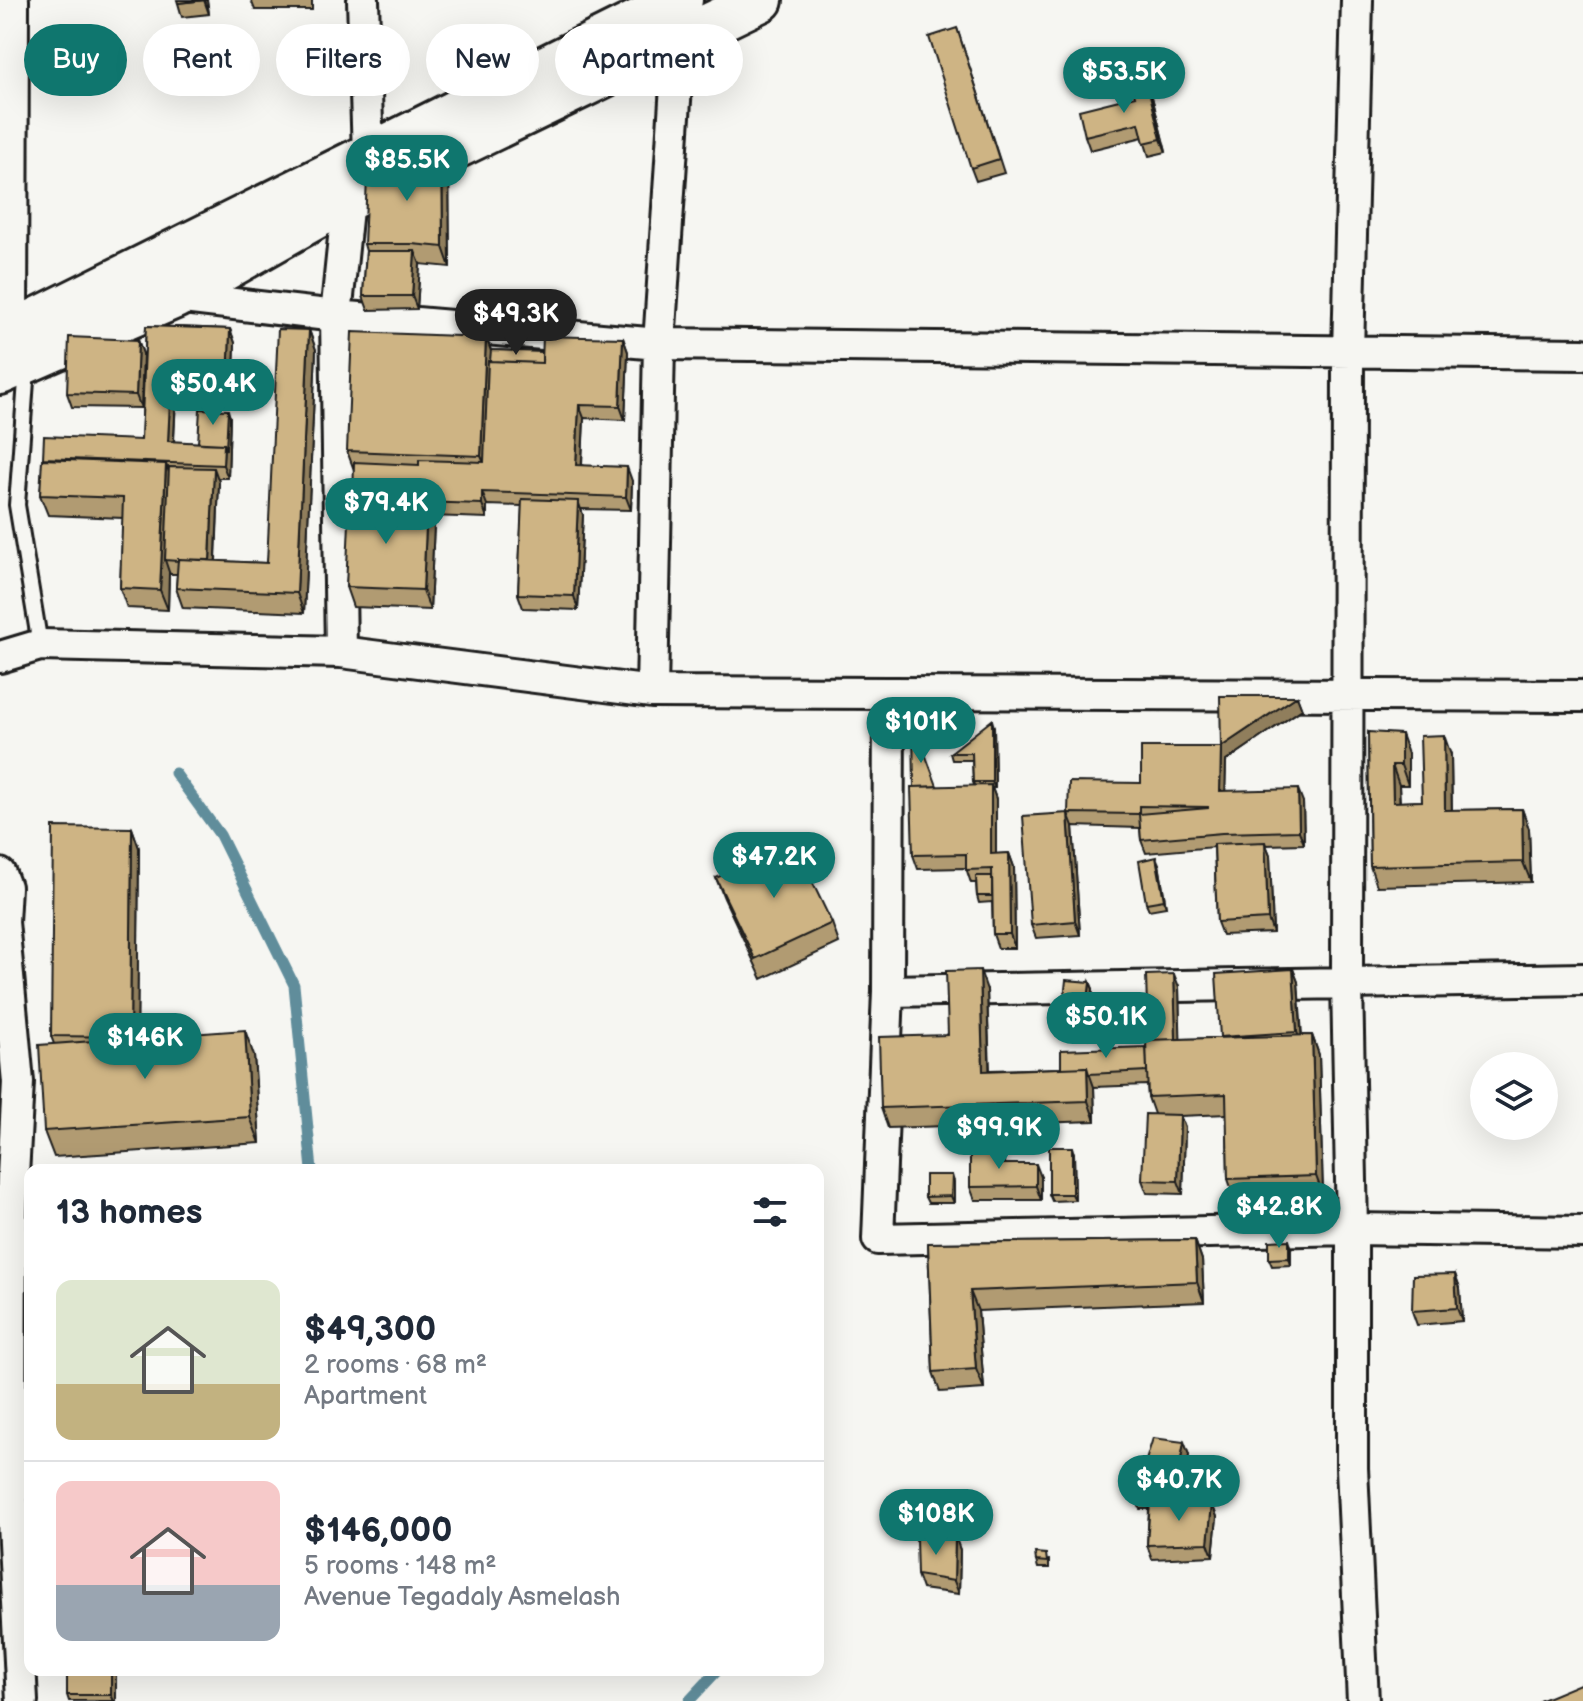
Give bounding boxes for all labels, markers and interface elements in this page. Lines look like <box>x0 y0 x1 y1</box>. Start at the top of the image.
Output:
chip: Buy <box>24 24 127 96</box>
chip: Rent <box>143 24 260 96</box>
chip: Filters <box>276 24 410 96</box>
chip: New <box>426 24 539 96</box>
chip: Apartment <box>555 24 743 96</box>
pin: $53.5K <box>1059 47 1189 115</box>
text: $53.5K <box>1081 57 1167 88</box>
pin: $85.5K <box>342 135 472 203</box>
text: $85.5K <box>364 145 450 176</box>
pin: $49.3K <box>451 289 581 357</box>
text: $49.3K <box>473 299 559 330</box>
pin: $50.4K <box>148 359 278 427</box>
text: $50.4K <box>169 369 257 400</box>
pin: $79.4K <box>321 478 451 546</box>
text: $79.4K <box>343 488 429 519</box>
pin: $101K <box>865 697 977 765</box>
text: $101K <box>885 707 957 738</box>
pin: $47.2K <box>709 832 839 900</box>
text: $47.2K <box>731 842 817 873</box>
pin: $50.1K <box>1041 992 1171 1060</box>
text: $50.1K <box>1065 1002 1147 1033</box>
pin: $146K <box>89 1013 201 1081</box>
text: $146K <box>107 1023 183 1054</box>
map controls <box>1470 1052 1558 1140</box>
button: layers <box>1470 1052 1558 1140</box>
pin: $99.9K <box>934 1103 1064 1171</box>
text: $99.9K <box>956 1113 1042 1144</box>
pin: $42.8K <box>1214 1182 1344 1250</box>
icon: filters <box>748 1190 792 1234</box>
text: 13 homes <box>56 1192 203 1233</box>
text: $42.8K <box>1235 1192 1323 1223</box>
text: $49,300 <box>304 1309 436 1350</box>
icon: home <box>120 1312 216 1408</box>
text: 2 rooms · 68 m² <box>304 1350 487 1381</box>
text: Apartment <box>304 1381 427 1412</box>
pin: $40.7K <box>1114 1455 1244 1523</box>
text: $40.7K <box>1136 1465 1222 1496</box>
pin: $108K <box>880 1489 992 1557</box>
text: $108K <box>897 1499 975 1530</box>
text: $146,000 <box>304 1510 452 1551</box>
icon: home <box>120 1513 216 1609</box>
text: 5 rooms · 148 m² <box>304 1551 496 1582</box>
text: Avenue Tegadaly Asmelash <box>304 1582 620 1613</box>

